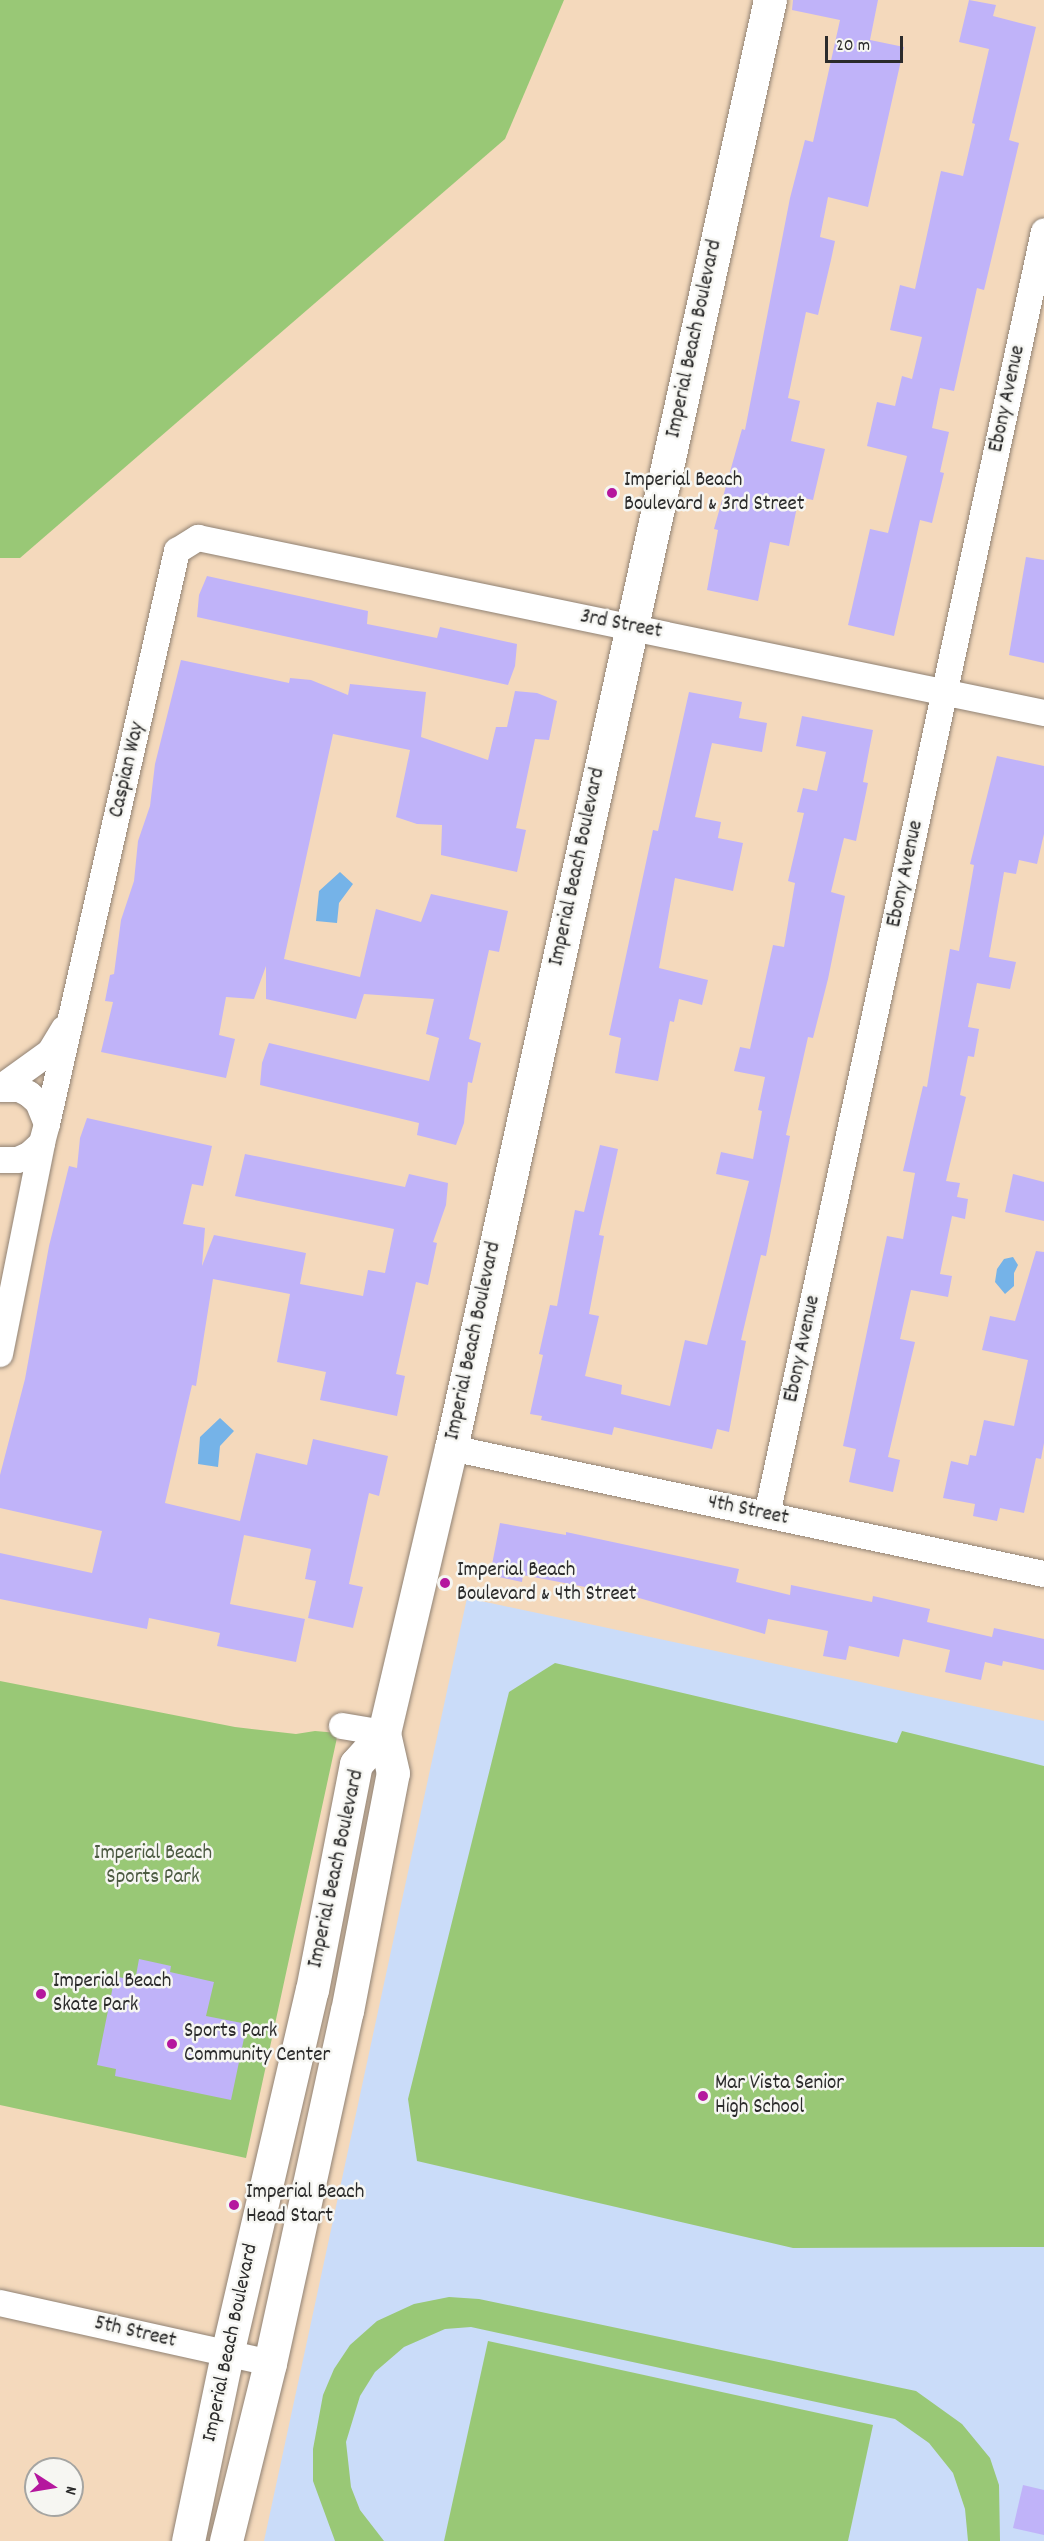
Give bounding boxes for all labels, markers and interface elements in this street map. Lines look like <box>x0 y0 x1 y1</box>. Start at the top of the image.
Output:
scale bar <box>828 24 906 62</box>
text: 20 m <box>836 34 870 59</box>
street label: Imperial Beach Boulevard <box>662 238 728 440</box>
street label: Ebony Avenue <box>984 343 1032 455</box>
place label: Imperial Beach Boulevard & 3rd Street <box>624 468 804 518</box>
marker: Imperial Beach Boulevard & 3rd Street <box>605 486 619 500</box>
street label: 3rd Street <box>578 605 664 645</box>
street label: Caspian Way <box>105 720 151 820</box>
street label: Imperial Beach Boulevard <box>545 766 611 968</box>
street label: Ebony Avenue <box>882 818 930 930</box>
street label: Imperial Beach Boulevard <box>441 1240 507 1442</box>
street label: Ebony Avenue <box>779 1293 827 1405</box>
street label: 4th Street <box>705 1490 791 1532</box>
place label: Imperial Beach Boulevard & 4th Street <box>457 1558 637 1608</box>
marker: Imperial Beach Boulevard & 4th Street <box>438 1576 452 1590</box>
street label: Imperial Beach Boulevard <box>304 1768 370 1970</box>
park label: Imperial Beach Sports Park <box>94 1841 212 1891</box>
place label: Imperial Beach Skate Park <box>53 1969 171 2019</box>
marker: Imperial Beach Skate Park <box>34 1987 48 2001</box>
place label: Sports Park Community Center <box>184 2019 330 2069</box>
marker: Sports Park Community Center <box>165 2037 179 2051</box>
place label: Mar Vista Senior High School <box>715 2071 844 2121</box>
marker: Mar Vista Senior High School <box>696 2089 710 2103</box>
place label: Imperial Beach Head Start <box>246 2180 364 2230</box>
marker: Imperial Beach Head Start <box>227 2198 241 2212</box>
street label: Imperial Beach Boulevard <box>198 2242 264 2444</box>
street label: 5th Street <box>92 2311 178 2355</box>
north arrow <box>24 2457 84 2517</box>
text: N <box>58 2484 82 2497</box>

